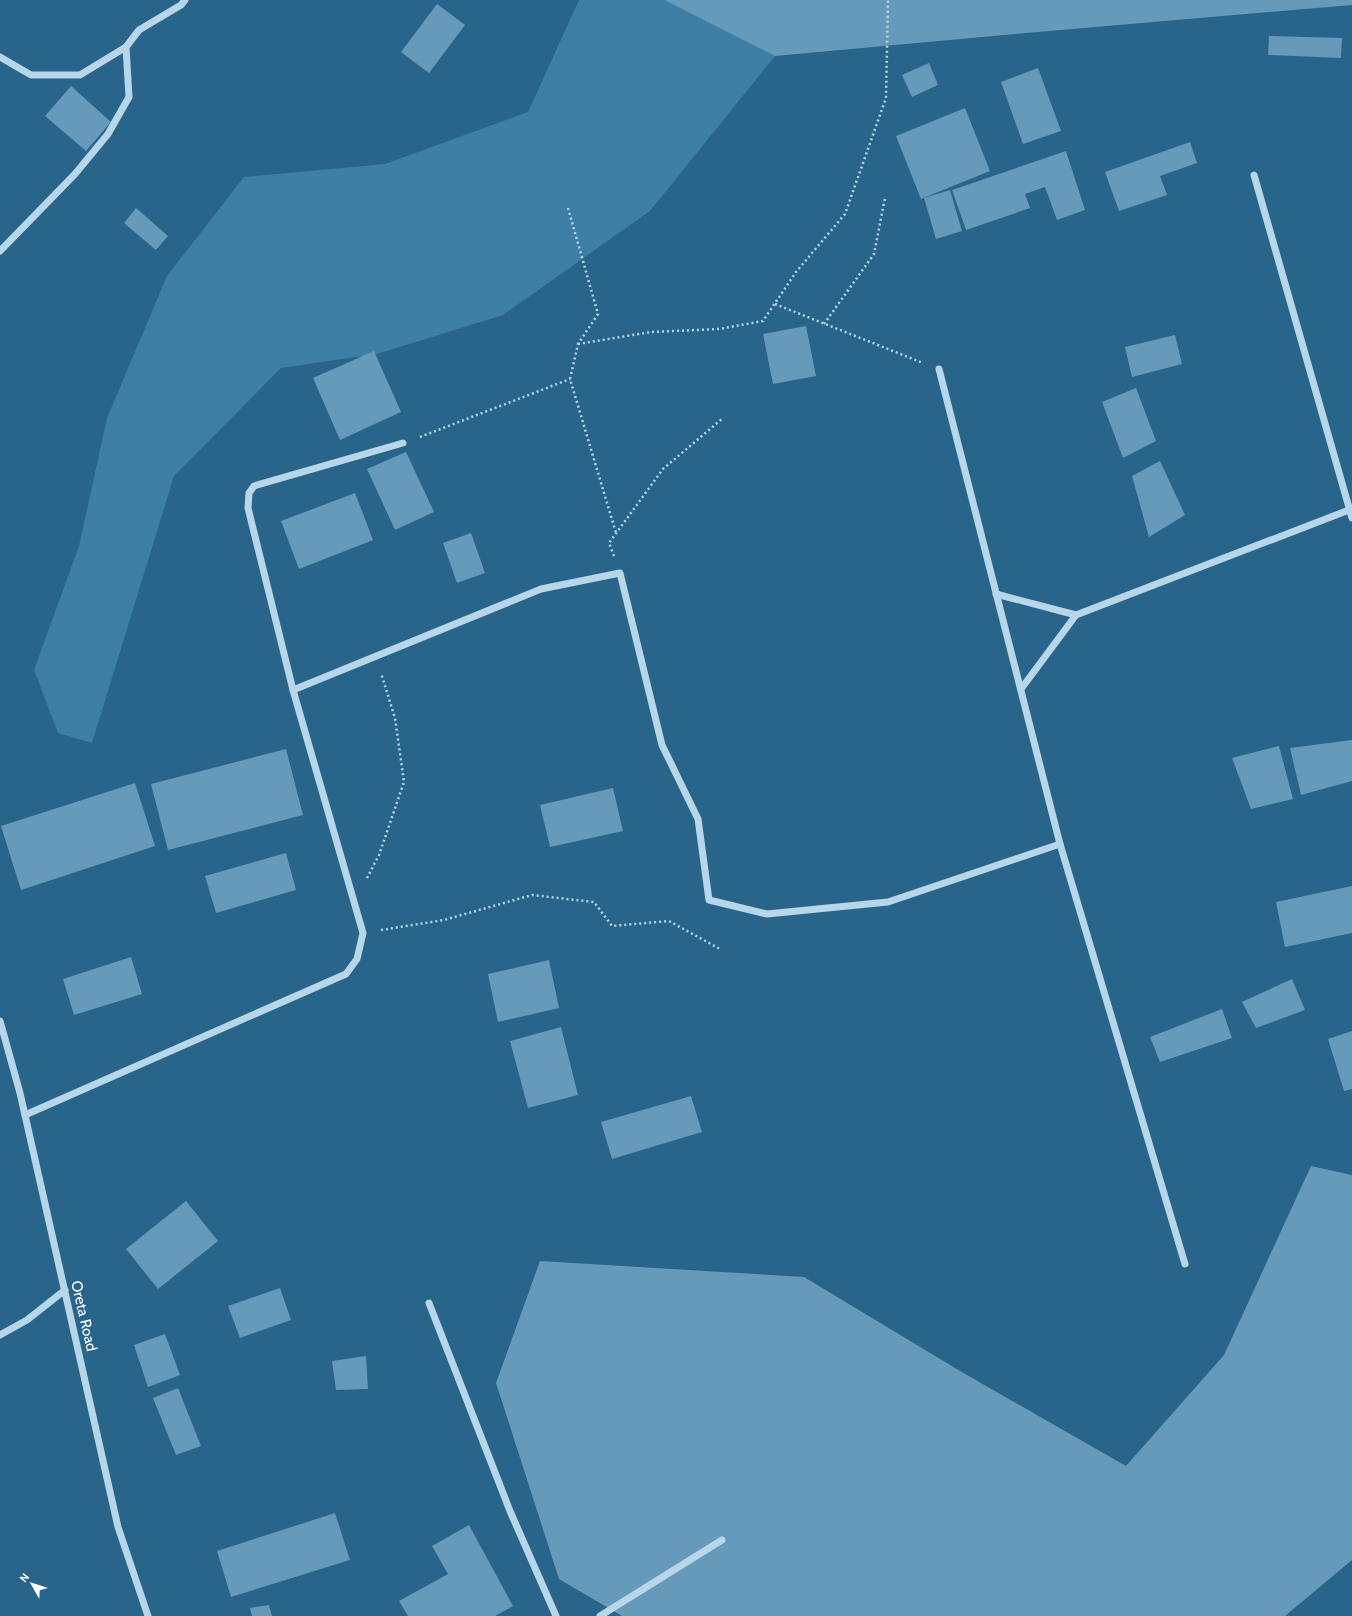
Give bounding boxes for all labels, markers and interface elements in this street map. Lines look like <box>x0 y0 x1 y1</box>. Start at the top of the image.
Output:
street label: Oreta Road <box>67 1279 101 1353</box>
north arrow <box>12 1564 52 1604</box>
text: N <box>16 1570 32 1585</box>

